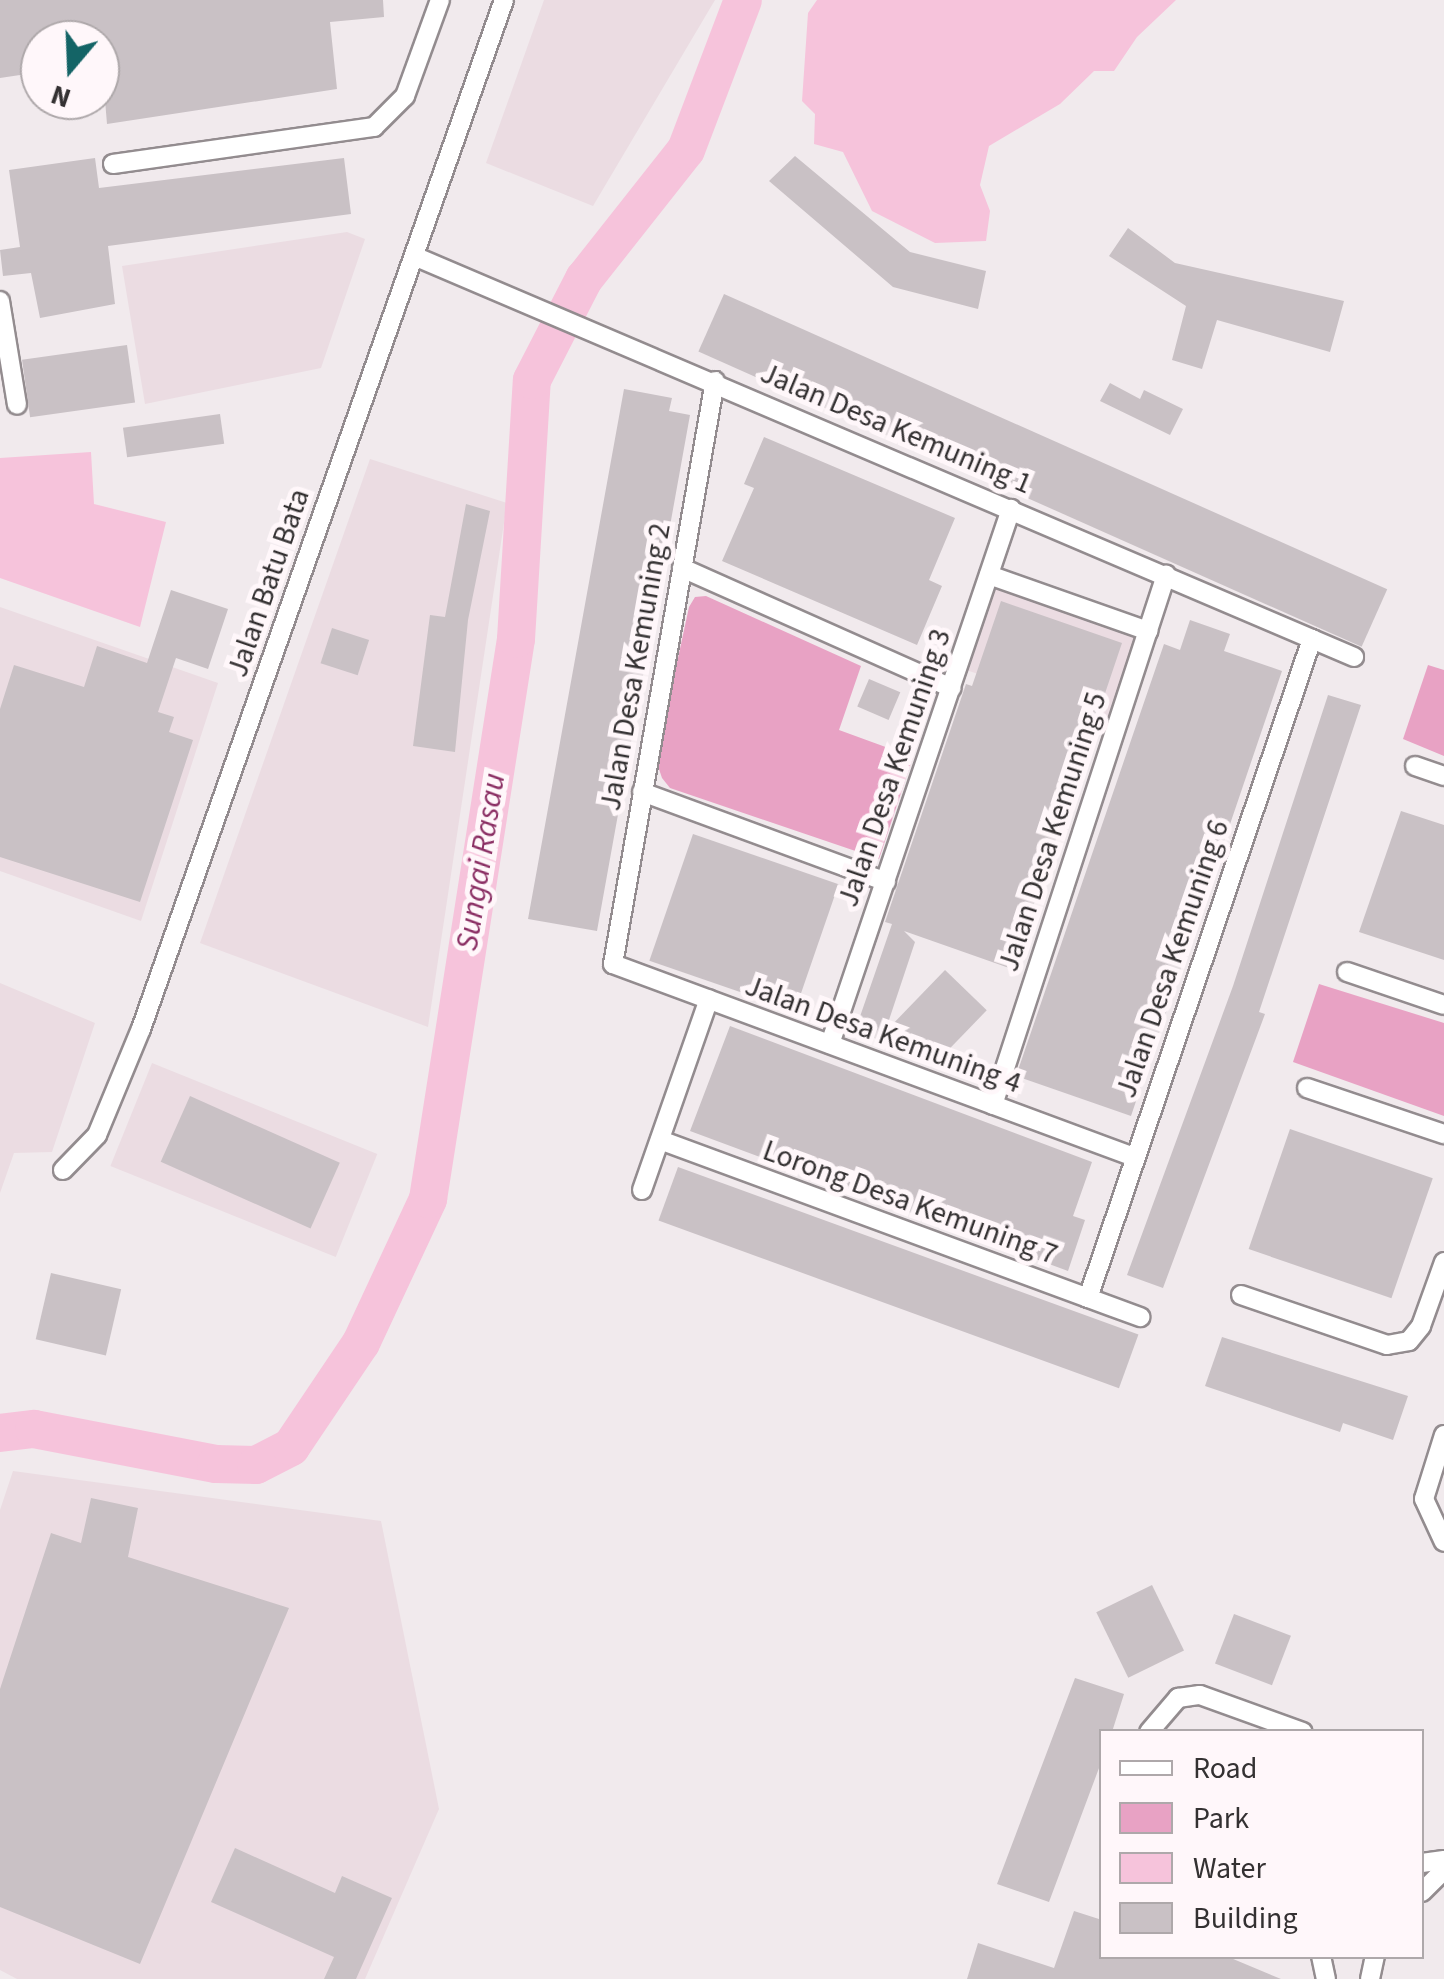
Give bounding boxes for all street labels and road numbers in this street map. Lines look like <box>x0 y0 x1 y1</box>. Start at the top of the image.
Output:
street label: Jalan Desa Kemuning 1 <box>755 356 1037 502</box>
street label: Jalan Batu Bata <box>220 484 318 682</box>
street label: Jalan Desa Kemuning 2 <box>593 521 679 813</box>
street label: Jalan Desa Kemuning 3 <box>831 625 959 911</box>
street label: Jalan Desa Kemuning 5 <box>991 688 1115 976</box>
street label: Jalan Desa Kemuning 6 <box>1109 816 1237 1102</box>
street label: Jalan Desa Kemuning 4 <box>740 968 1026 1102</box>
street label: Lorong Desa Kemuning 7 <box>758 1133 1062 1273</box>

